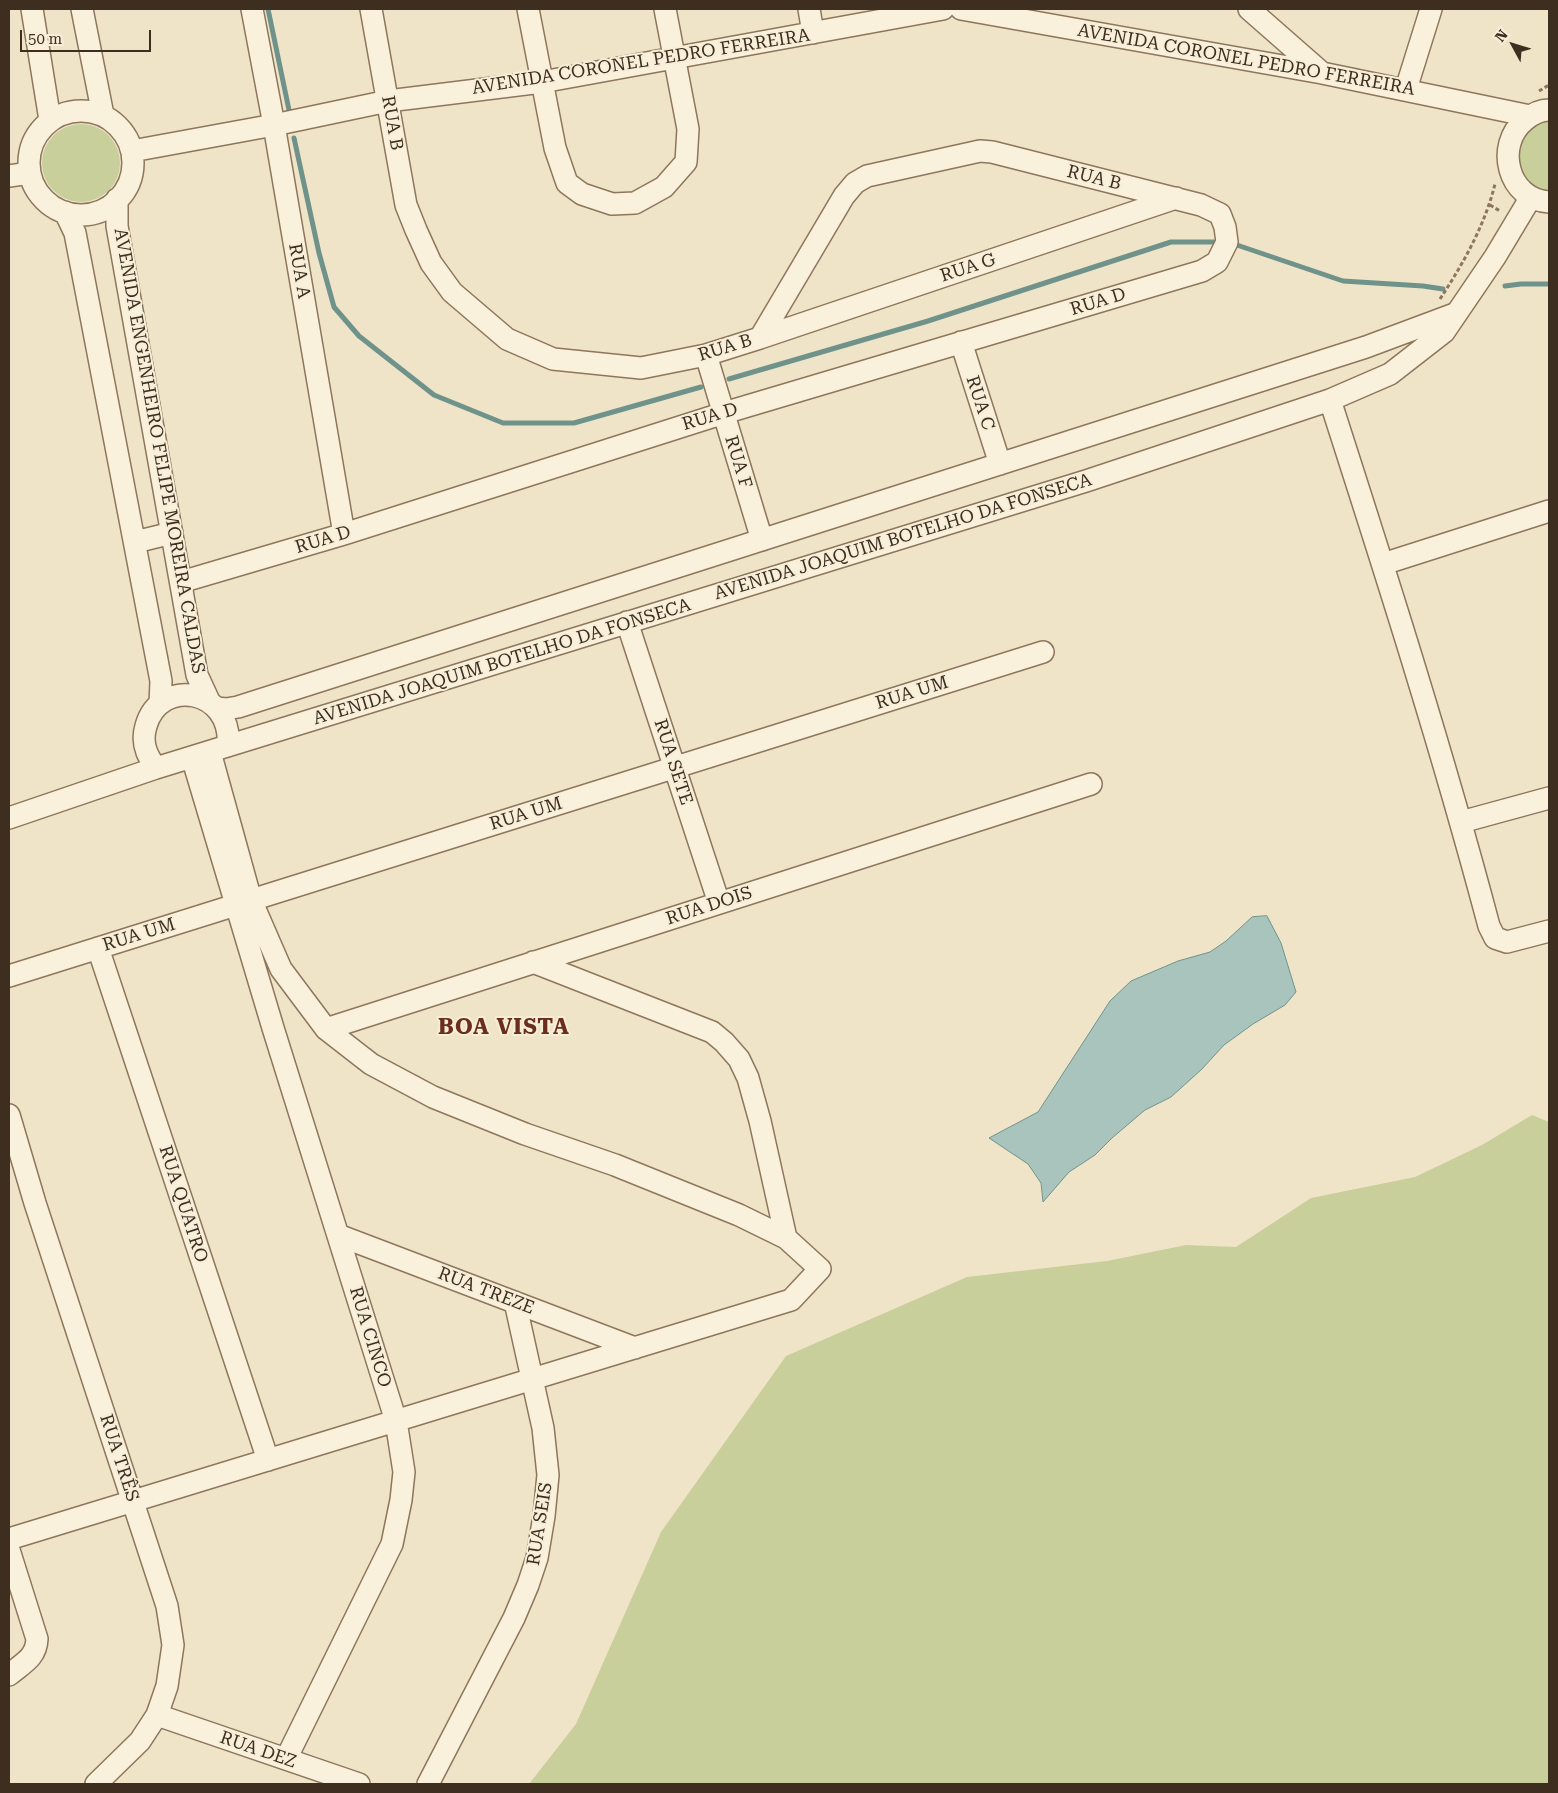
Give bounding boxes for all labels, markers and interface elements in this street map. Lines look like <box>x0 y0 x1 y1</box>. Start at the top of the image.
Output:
scale bar <box>22 20 154 52</box>
street label: AVENIDA CORONEL PEDRO FERREIRA <box>1076 20 1416 100</box>
north arrow <box>1488 20 1538 70</box>
street label: AVENIDA CORONEL PEDRO FERREIRA <box>470 25 812 99</box>
text: N <box>1492 26 1511 45</box>
text: 50 m <box>28 30 62 48</box>
street label: RUA B <box>377 94 407 152</box>
street label: RUA B <box>1065 161 1123 195</box>
street label: AVENIDA ENGENHEIRO FELIPE MOREIRA CALDAS <box>109 227 209 675</box>
street label: RUA A <box>284 242 314 300</box>
street label: RUA G <box>938 249 998 287</box>
street label: RUA D <box>1068 283 1128 321</box>
street label: RUA B <box>695 330 755 366</box>
street label: RUA C <box>961 373 999 433</box>
street label: RUA D <box>680 398 740 436</box>
street label: RUA F <box>720 433 756 491</box>
street label: AVENIDA JOAQUIM BOTELHO DA FONSECA <box>712 469 1094 605</box>
street label: RUA D <box>293 521 353 559</box>
street label: AVENIDA JOAQUIM BOTELHO DA FONSECA <box>311 594 693 730</box>
street label: RUA UM <box>873 672 951 714</box>
street label: RUA SETE <box>649 716 697 808</box>
street label: RUA UM <box>487 793 565 835</box>
street label: RUA DOIS <box>663 882 755 930</box>
street label: RUA UM <box>100 914 178 956</box>
district label: BOA VISTA <box>437 1015 571 1041</box>
street label: RUA QUATRO <box>154 1143 212 1265</box>
street label: RUA TREZE <box>435 1263 537 1319</box>
street label: RUA CINCO <box>344 1284 396 1390</box>
street label: RUA TRÊS <box>95 1412 143 1504</box>
street label: RUA SEIS <box>523 1481 557 1567</box>
street label: RUA DEZ <box>217 1727 299 1773</box>

